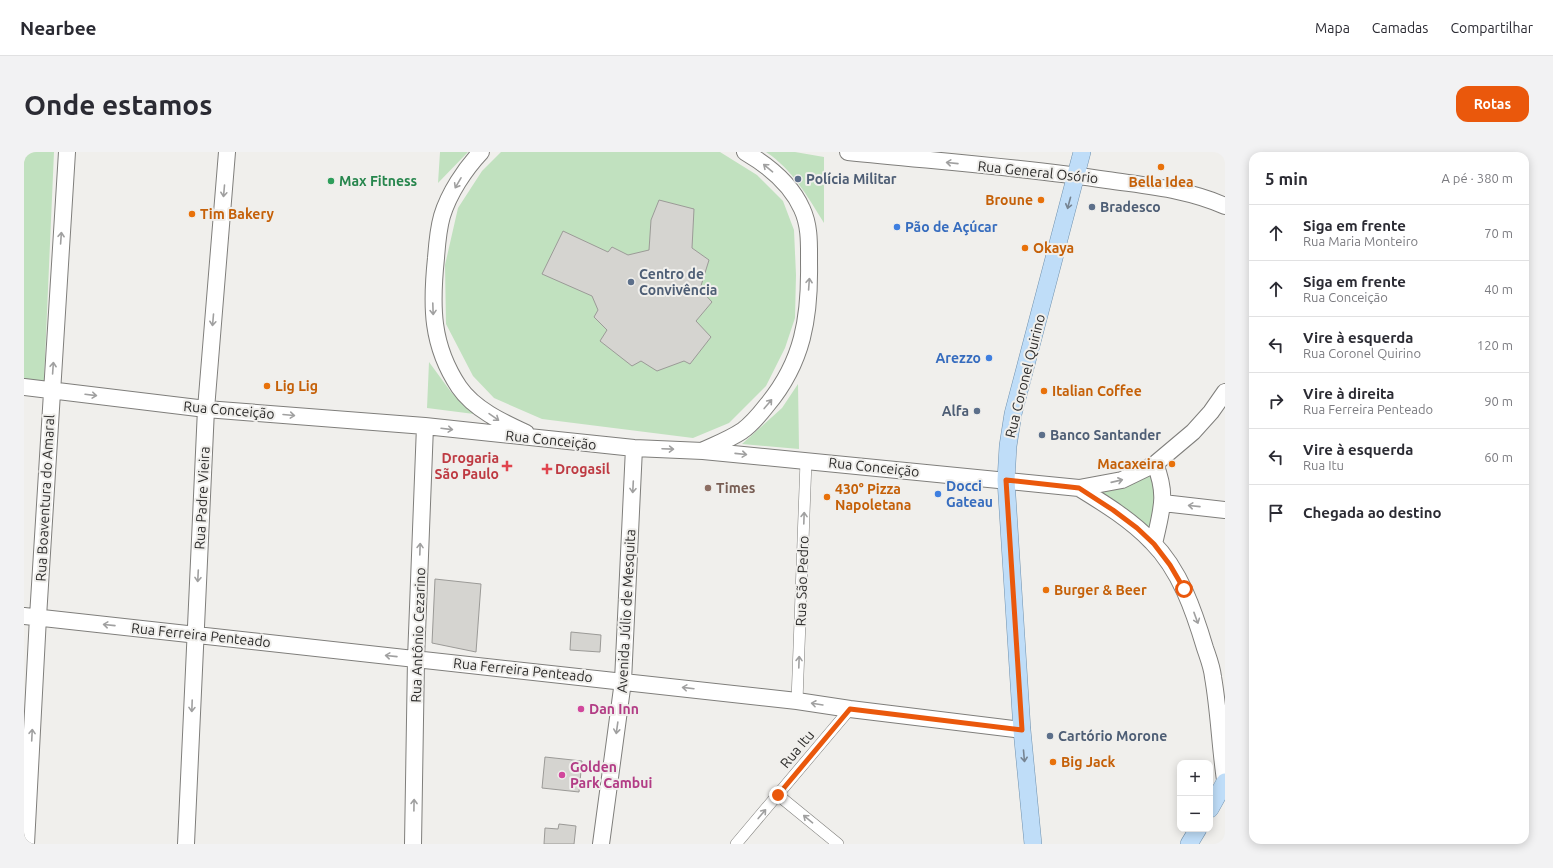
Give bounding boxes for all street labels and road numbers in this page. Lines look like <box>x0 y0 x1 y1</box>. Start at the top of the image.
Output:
street label: Rua General Osório <box>977 158 1099 186</box>
street label: Rua Coronel Quirino <box>1002 312 1048 440</box>
street label: Rua Conceição <box>183 398 275 422</box>
street label: Rua Boaventura do Amaral <box>33 414 57 582</box>
street label: Rua Conceição <box>505 427 597 453</box>
street label: Rua Padre Vieira <box>191 446 213 550</box>
street label: Rua Conceição <box>828 454 920 480</box>
street label: Avenida Júlio de Mesquita <box>614 529 638 693</box>
street label: Rua São Pedro <box>792 535 812 627</box>
street label: Rua Antônio Cezarino <box>408 567 428 703</box>
street label: Rua Ferreira Penteado <box>130 620 272 650</box>
street label: Rua Ferreira Penteado <box>452 655 594 685</box>
street label: Rua Itu <box>777 727 817 771</box>

